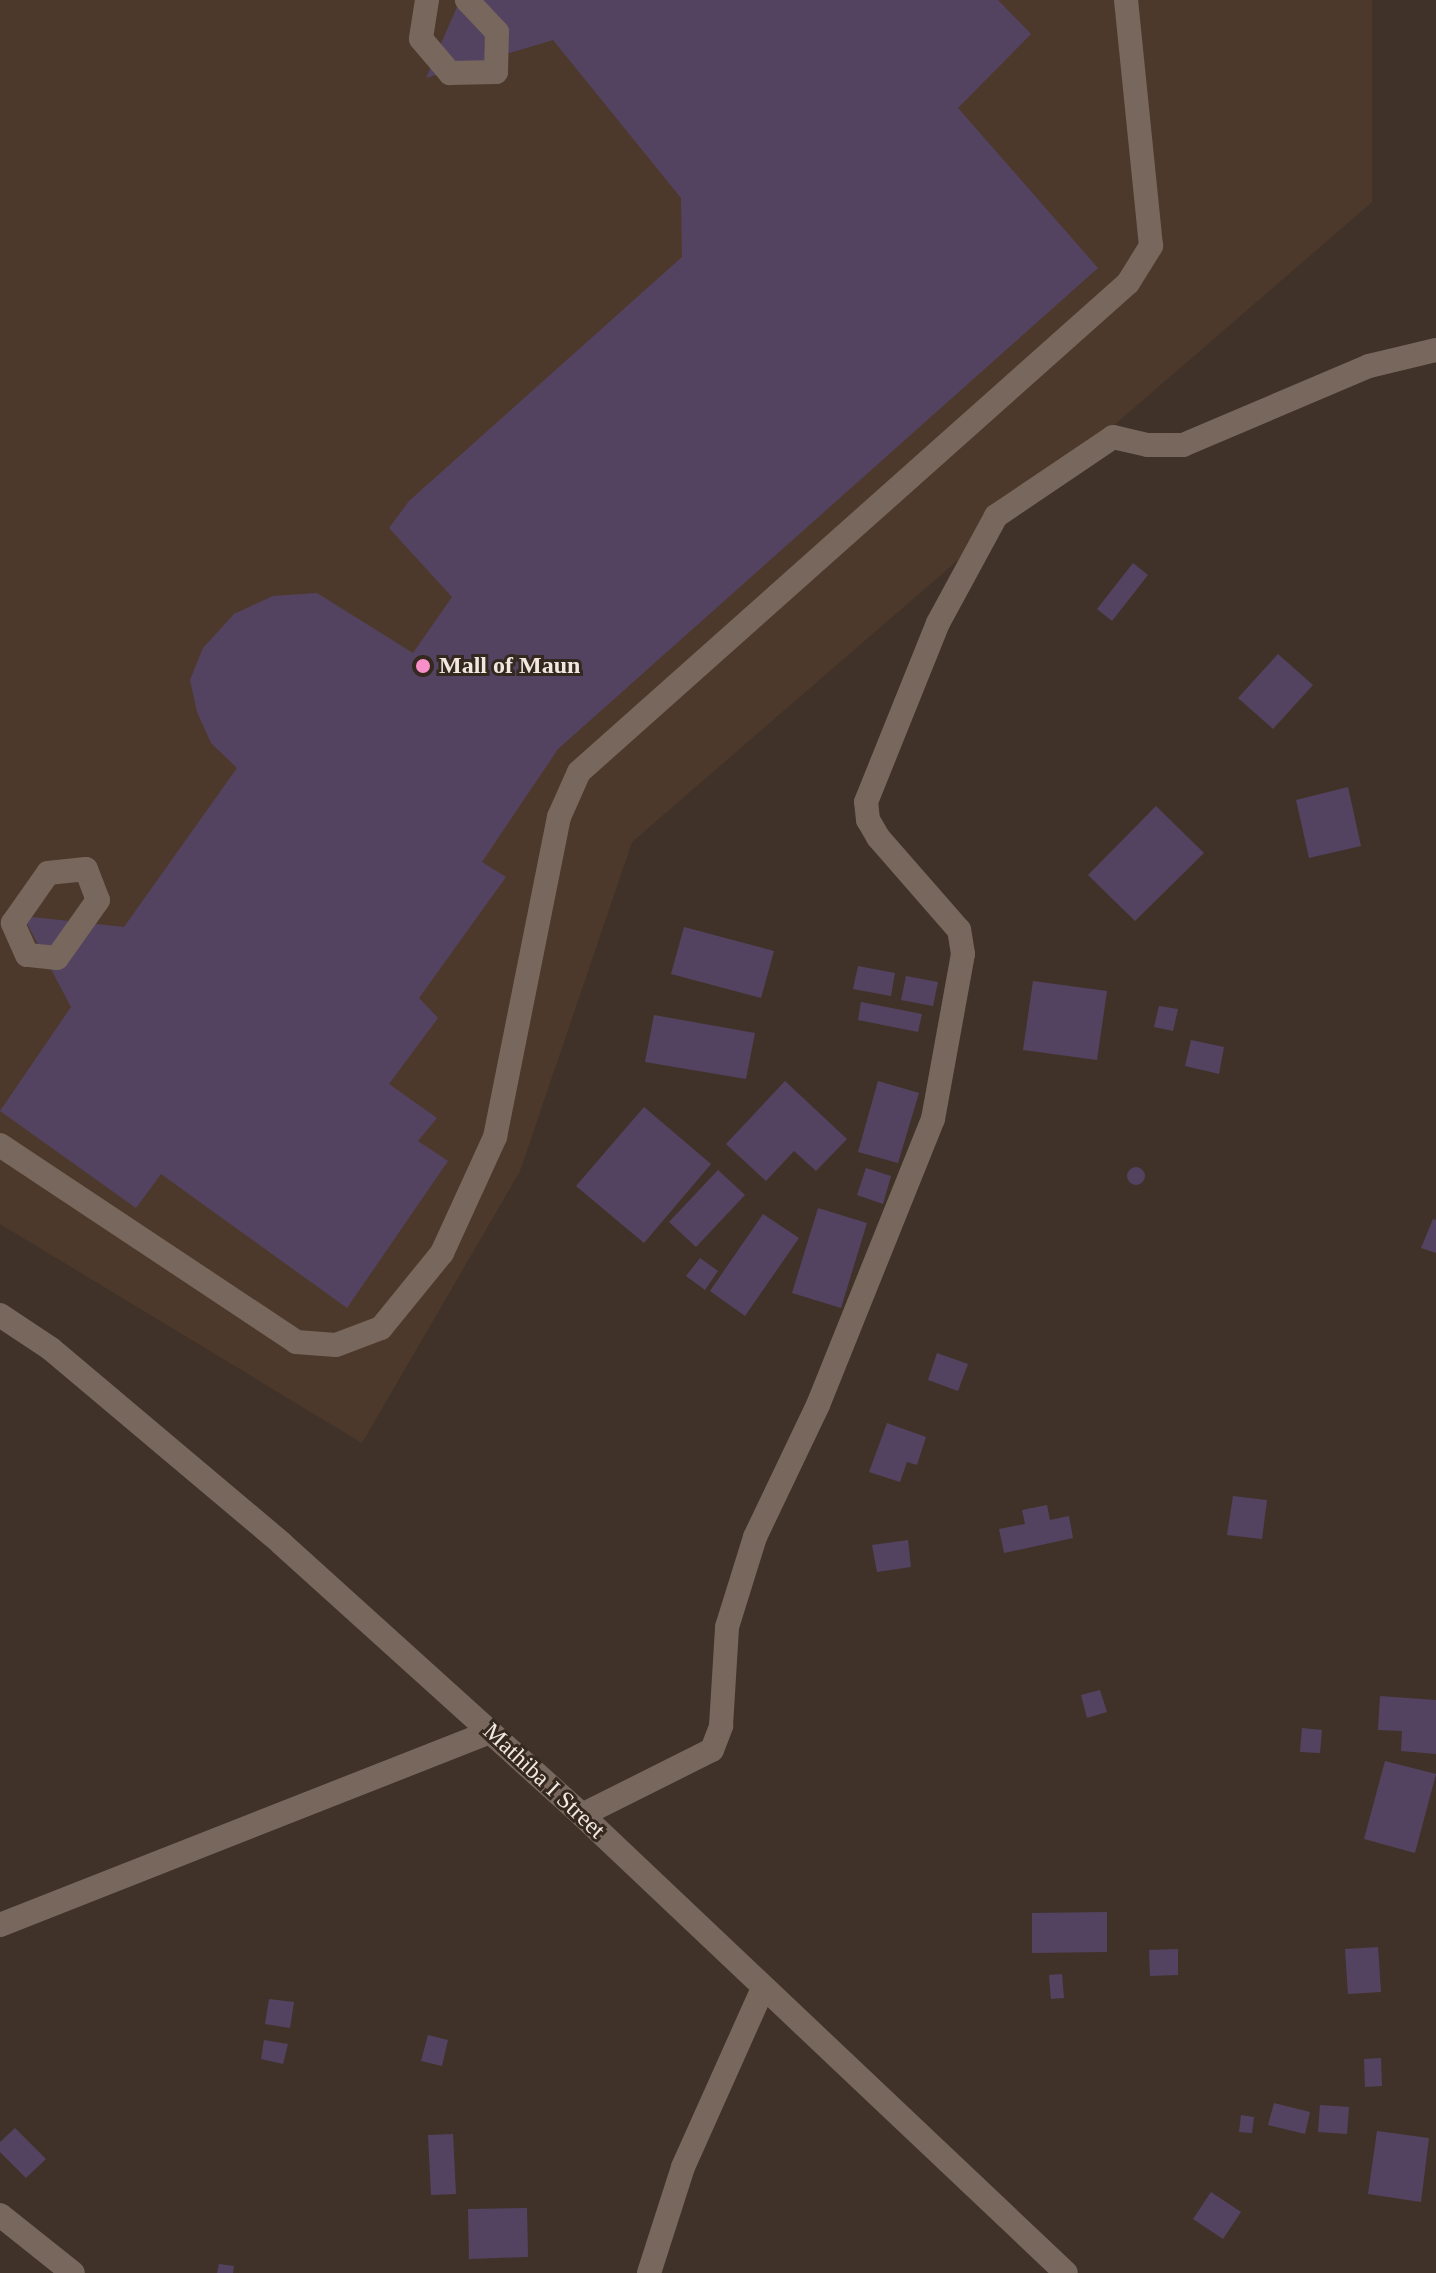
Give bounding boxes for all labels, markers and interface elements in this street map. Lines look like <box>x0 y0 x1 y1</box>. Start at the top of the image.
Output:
place label: Mall of Maun <box>439 652 580 680</box>
marker: Mall of Maun <box>414 657 432 675</box>
street label: Mathiba I Street <box>477 1717 611 1845</box>

